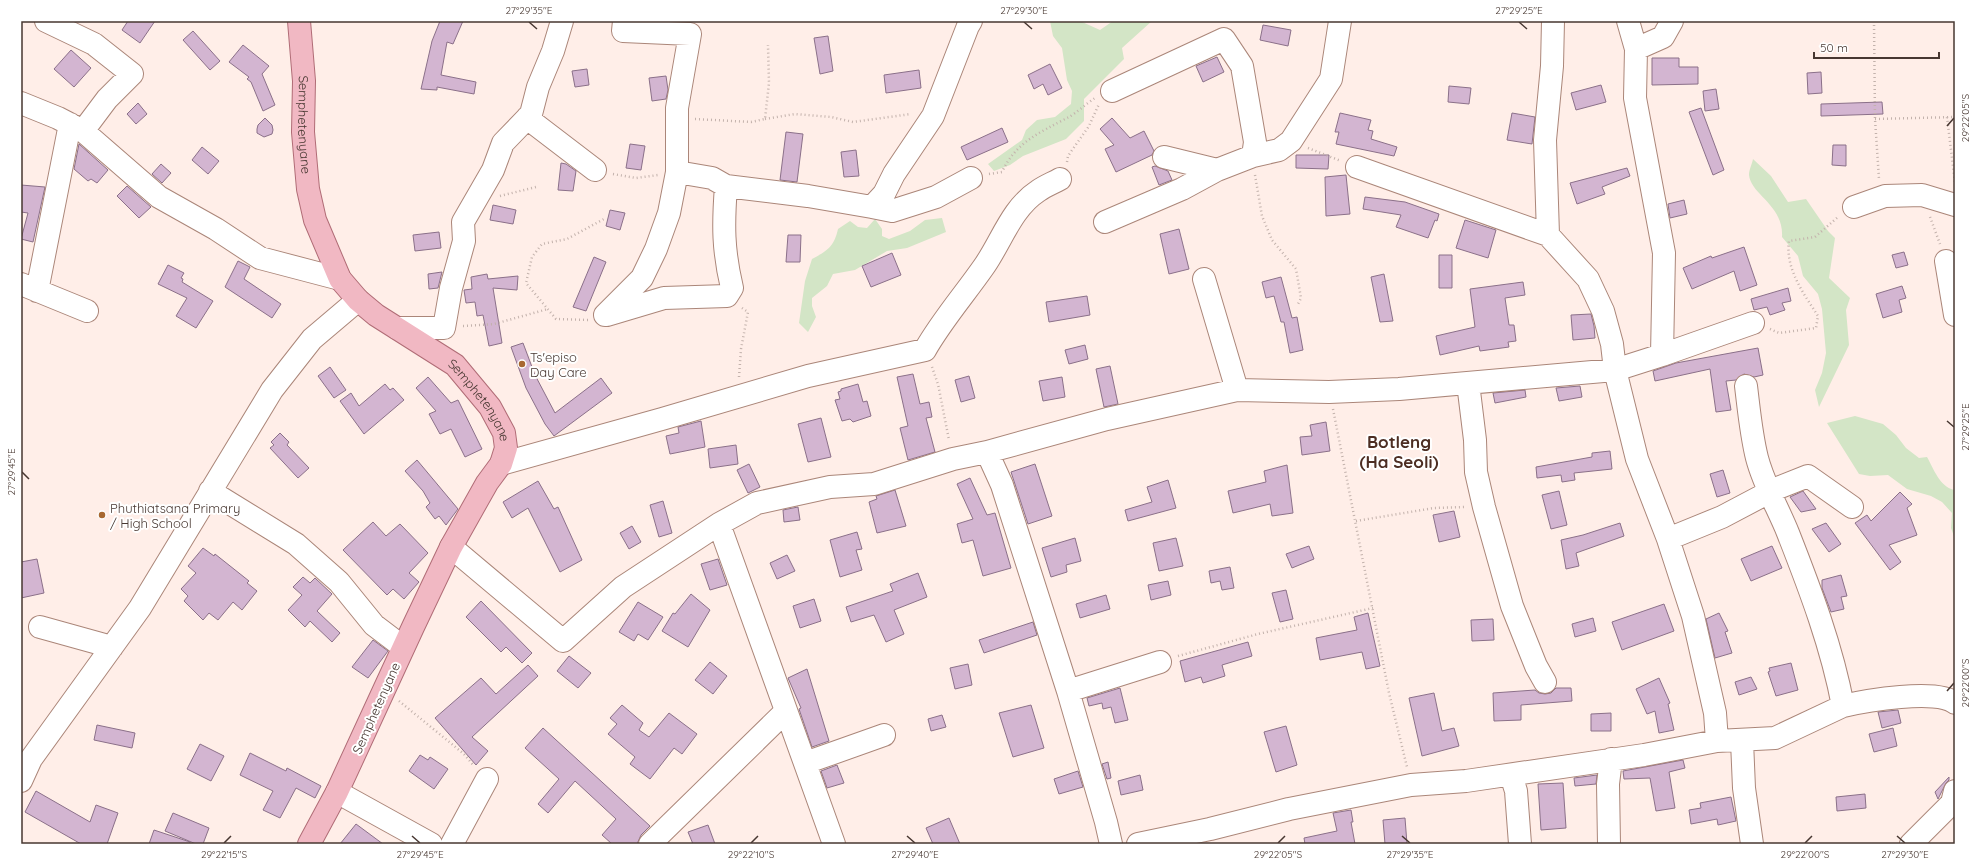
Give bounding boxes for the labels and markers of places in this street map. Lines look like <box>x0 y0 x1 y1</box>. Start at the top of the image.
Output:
place label: Ts'episo Day Care <box>530 349 587 380</box>
marker: Ts'episo Day Care <box>517 359 527 369</box>
place label: Phuthiatsana Primary / High School <box>110 500 240 531</box>
marker: Phuthiatsana Primary / High School <box>97 510 107 520</box>

